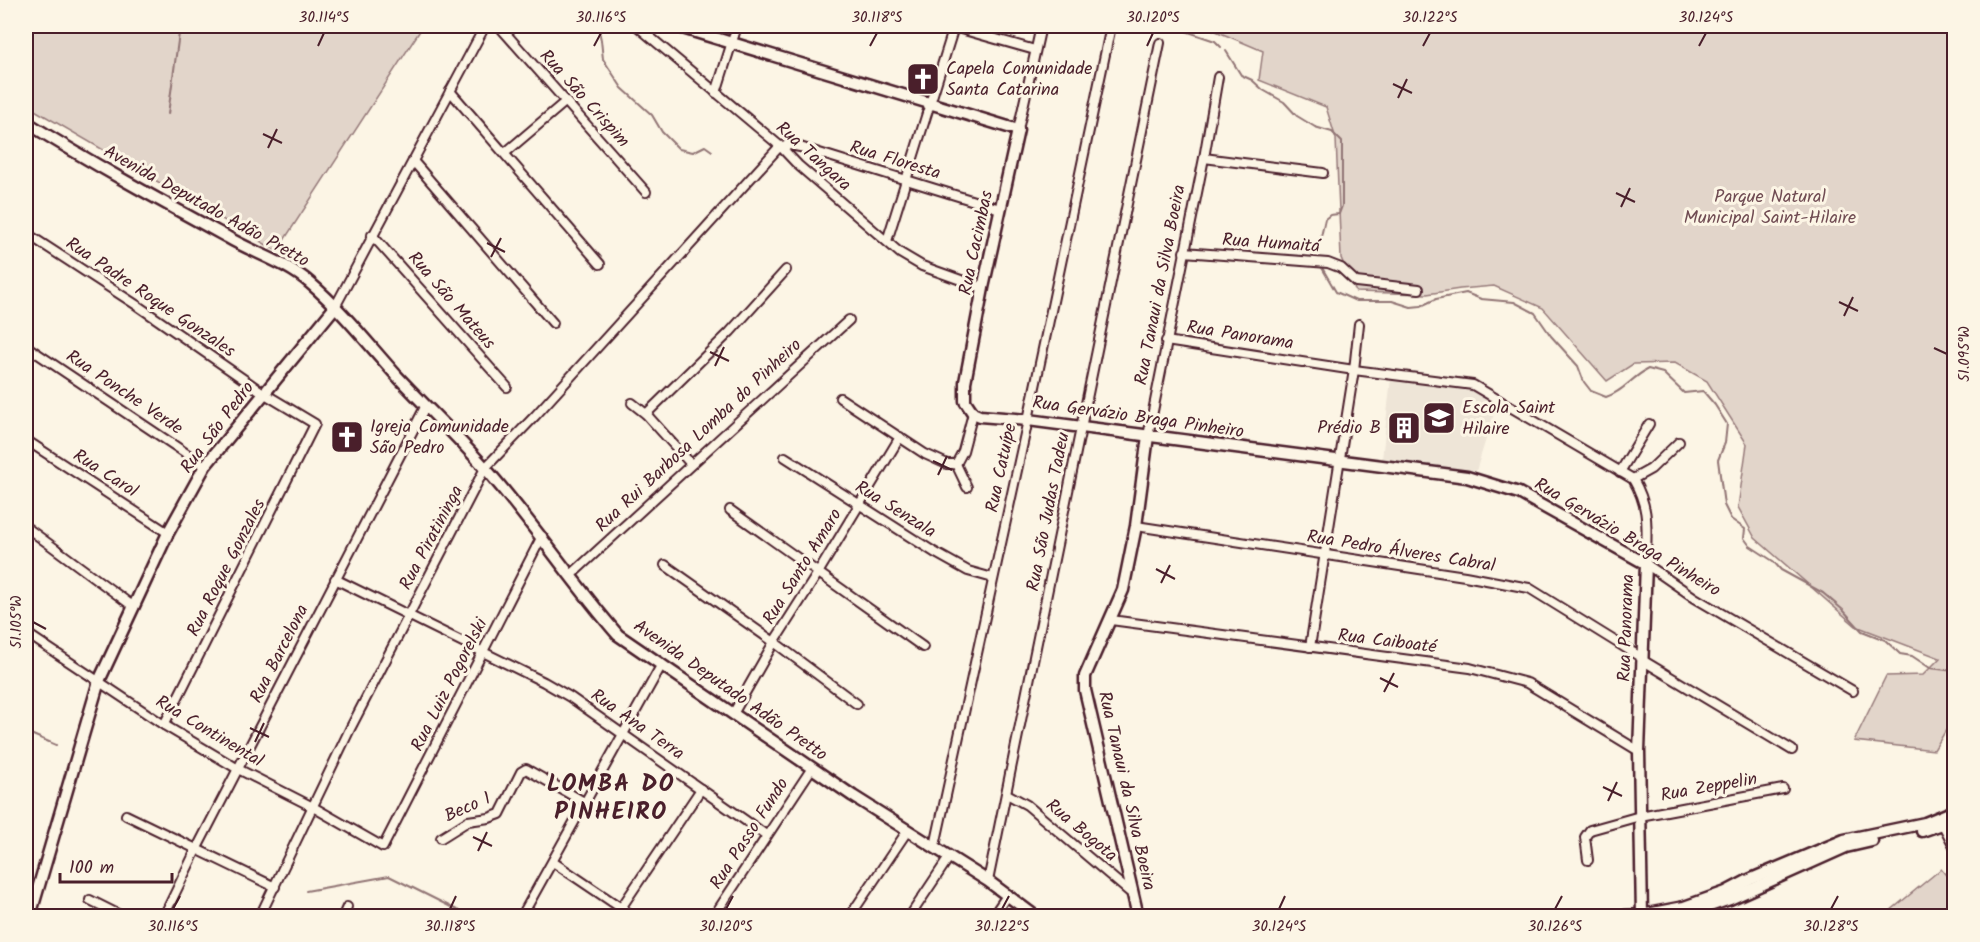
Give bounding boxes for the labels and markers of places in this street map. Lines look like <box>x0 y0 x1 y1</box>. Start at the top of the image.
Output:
place label: Capela Comunidade Santa Catarina <box>946 55 1092 105</box>
church icon: Capela Comunidade Santa Catarina <box>905 61 941 97</box>
place label: Escola Saint Hilaire <box>1462 394 1556 444</box>
school or university icon: Escola Saint Hilaire <box>1421 400 1457 436</box>
building icon: Prédio B <box>1386 410 1422 446</box>
place label: Igreja Comunidade São Pedro <box>370 413 509 463</box>
place label: Prédio B <box>1317 414 1381 443</box>
church icon: Igreja Comunidade São Pedro <box>329 419 365 455</box>

